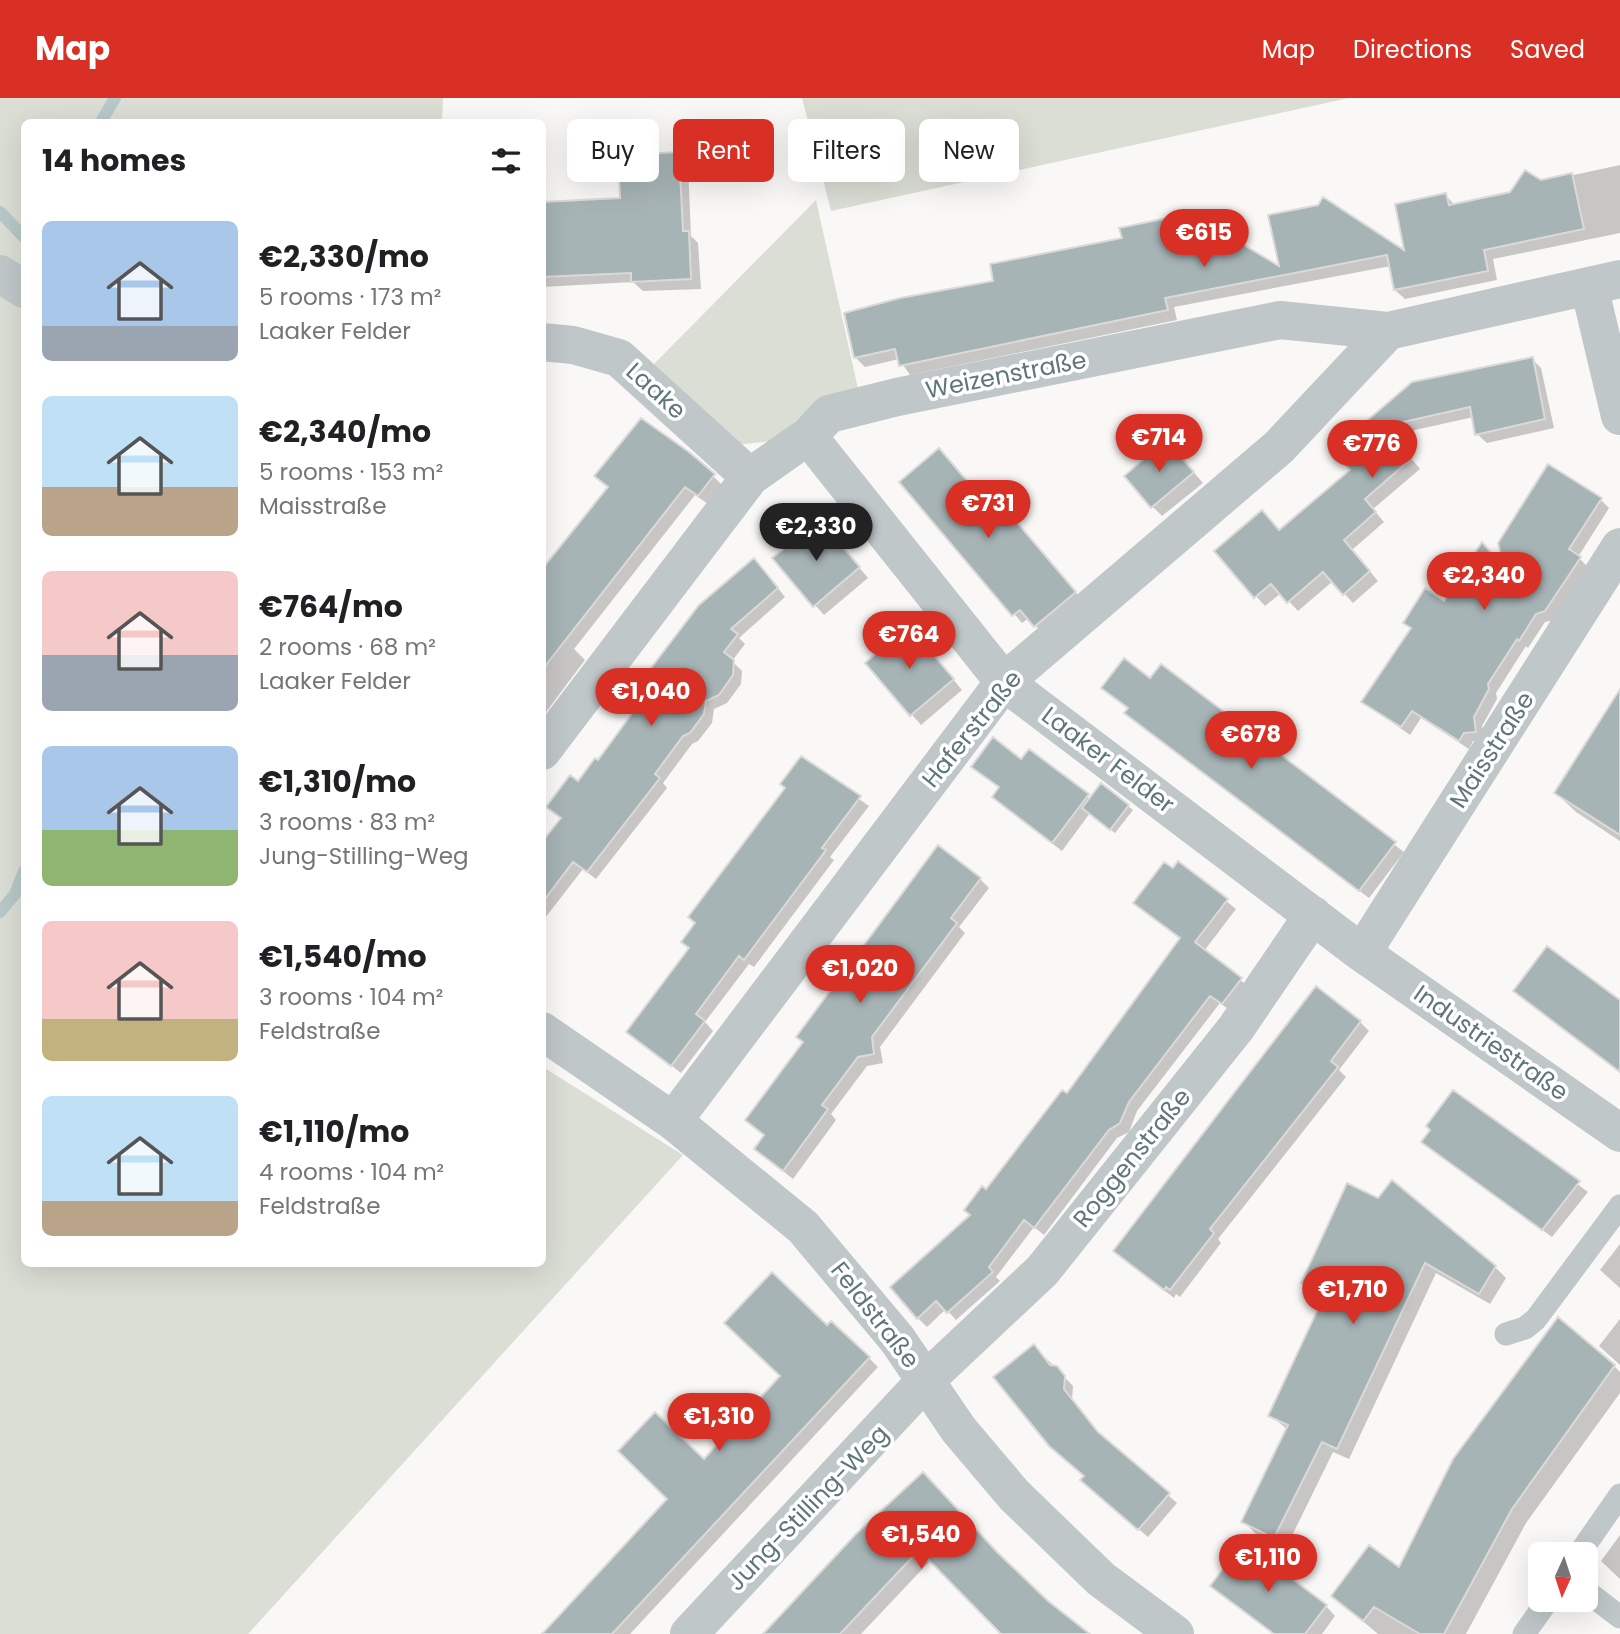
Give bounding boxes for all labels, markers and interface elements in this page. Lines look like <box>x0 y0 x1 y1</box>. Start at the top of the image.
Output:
text: Map <box>35 25 110 72</box>
text: Map <box>1262 33 1315 66</box>
text: Directions <box>1353 33 1472 66</box>
text: Saved <box>1510 33 1585 66</box>
chip: Buy <box>567 119 659 182</box>
chip: Rent <box>673 119 774 182</box>
chip: Filters <box>788 119 905 182</box>
chip: New <box>919 119 1019 182</box>
text: 14 homes <box>42 139 186 182</box>
icon: filters <box>487 142 525 180</box>
pin: €615 <box>1163 209 1245 269</box>
text: €615 <box>1176 216 1232 248</box>
text: €2,330/mo <box>259 235 429 278</box>
icon: home <box>98 249 182 333</box>
text: 5 rooms · 173 m² <box>259 281 441 313</box>
text: Laaker Felder <box>259 315 411 347</box>
street label: Weizenstraße <box>923 343 1089 406</box>
street label: Laake <box>619 355 693 426</box>
text: €2,340/mo <box>259 410 431 453</box>
pin: €714 <box>1118 414 1200 474</box>
pin: €776 <box>1331 420 1413 480</box>
text: €714 <box>1132 421 1186 453</box>
icon: home <box>98 424 182 508</box>
text: €776 <box>1343 427 1401 459</box>
text: 5 rooms · 153 m² <box>259 456 443 488</box>
pin: €731 <box>947 480 1029 540</box>
text: €731 <box>961 487 1015 519</box>
text: Maisstraße <box>259 490 386 522</box>
pin: €2,330 <box>759 504 873 563</box>
text: €2,330 <box>776 510 856 542</box>
pin: €2,340 <box>1427 552 1541 612</box>
text: €2,340 <box>1443 559 1525 591</box>
text: €764/mo <box>259 585 403 628</box>
icon: home <box>98 599 182 683</box>
pin: €764 <box>868 612 950 671</box>
text: €764 <box>879 618 939 650</box>
text: 2 rooms · 68 m² <box>259 631 436 663</box>
street label: Haferstraße <box>914 663 1029 794</box>
text: Laaker Felder <box>259 665 411 697</box>
pin: €1,040 <box>594 668 708 728</box>
text: €1,040 <box>611 675 691 707</box>
street label: Maisstraße <box>1442 685 1542 814</box>
street label: Laaker Felder <box>1035 699 1181 820</box>
pin: €678 <box>1210 712 1292 771</box>
text: €678 <box>1221 718 1281 750</box>
text: €1,310/mo <box>259 760 416 803</box>
icon: home <box>98 774 182 858</box>
text: 3 rooms · 83 m² <box>259 806 435 838</box>
text: Jung-Stilling-Weg <box>259 840 469 872</box>
text: €1,540/mo <box>259 935 427 978</box>
pin: €1,020 <box>803 946 917 1005</box>
icon: home <box>98 949 182 1033</box>
text: €1,020 <box>822 952 898 984</box>
street label: Industriestraße <box>1407 977 1575 1108</box>
text: 3 rooms · 104 m² <box>259 981 443 1013</box>
text: Feldstraße <box>259 1015 381 1047</box>
street label: Roggenstraße <box>1065 1081 1198 1234</box>
text: €1,110/mo <box>259 1110 409 1153</box>
icon: home <box>98 1124 182 1208</box>
text: 4 rooms · 104 m² <box>259 1156 444 1188</box>
text: Feldstraße <box>259 1190 381 1222</box>
street label: Feldstraße <box>823 1255 927 1375</box>
pin: €1,710 <box>1296 1266 1410 1326</box>
text: €1,710 <box>1318 1273 1388 1305</box>
pin: €1,310 <box>662 1394 776 1453</box>
text: €1,310 <box>683 1400 755 1432</box>
street label: Jung-Stilling-Weg <box>720 1418 895 1598</box>
pin: €1,540 <box>864 1512 978 1571</box>
text: €1,540 <box>881 1518 961 1550</box>
pin: €1,110 <box>1211 1534 1325 1594</box>
text: €1,110 <box>1235 1541 1301 1573</box>
north arrow <box>1528 1542 1598 1612</box>
map controls <box>1528 1542 1598 1612</box>

